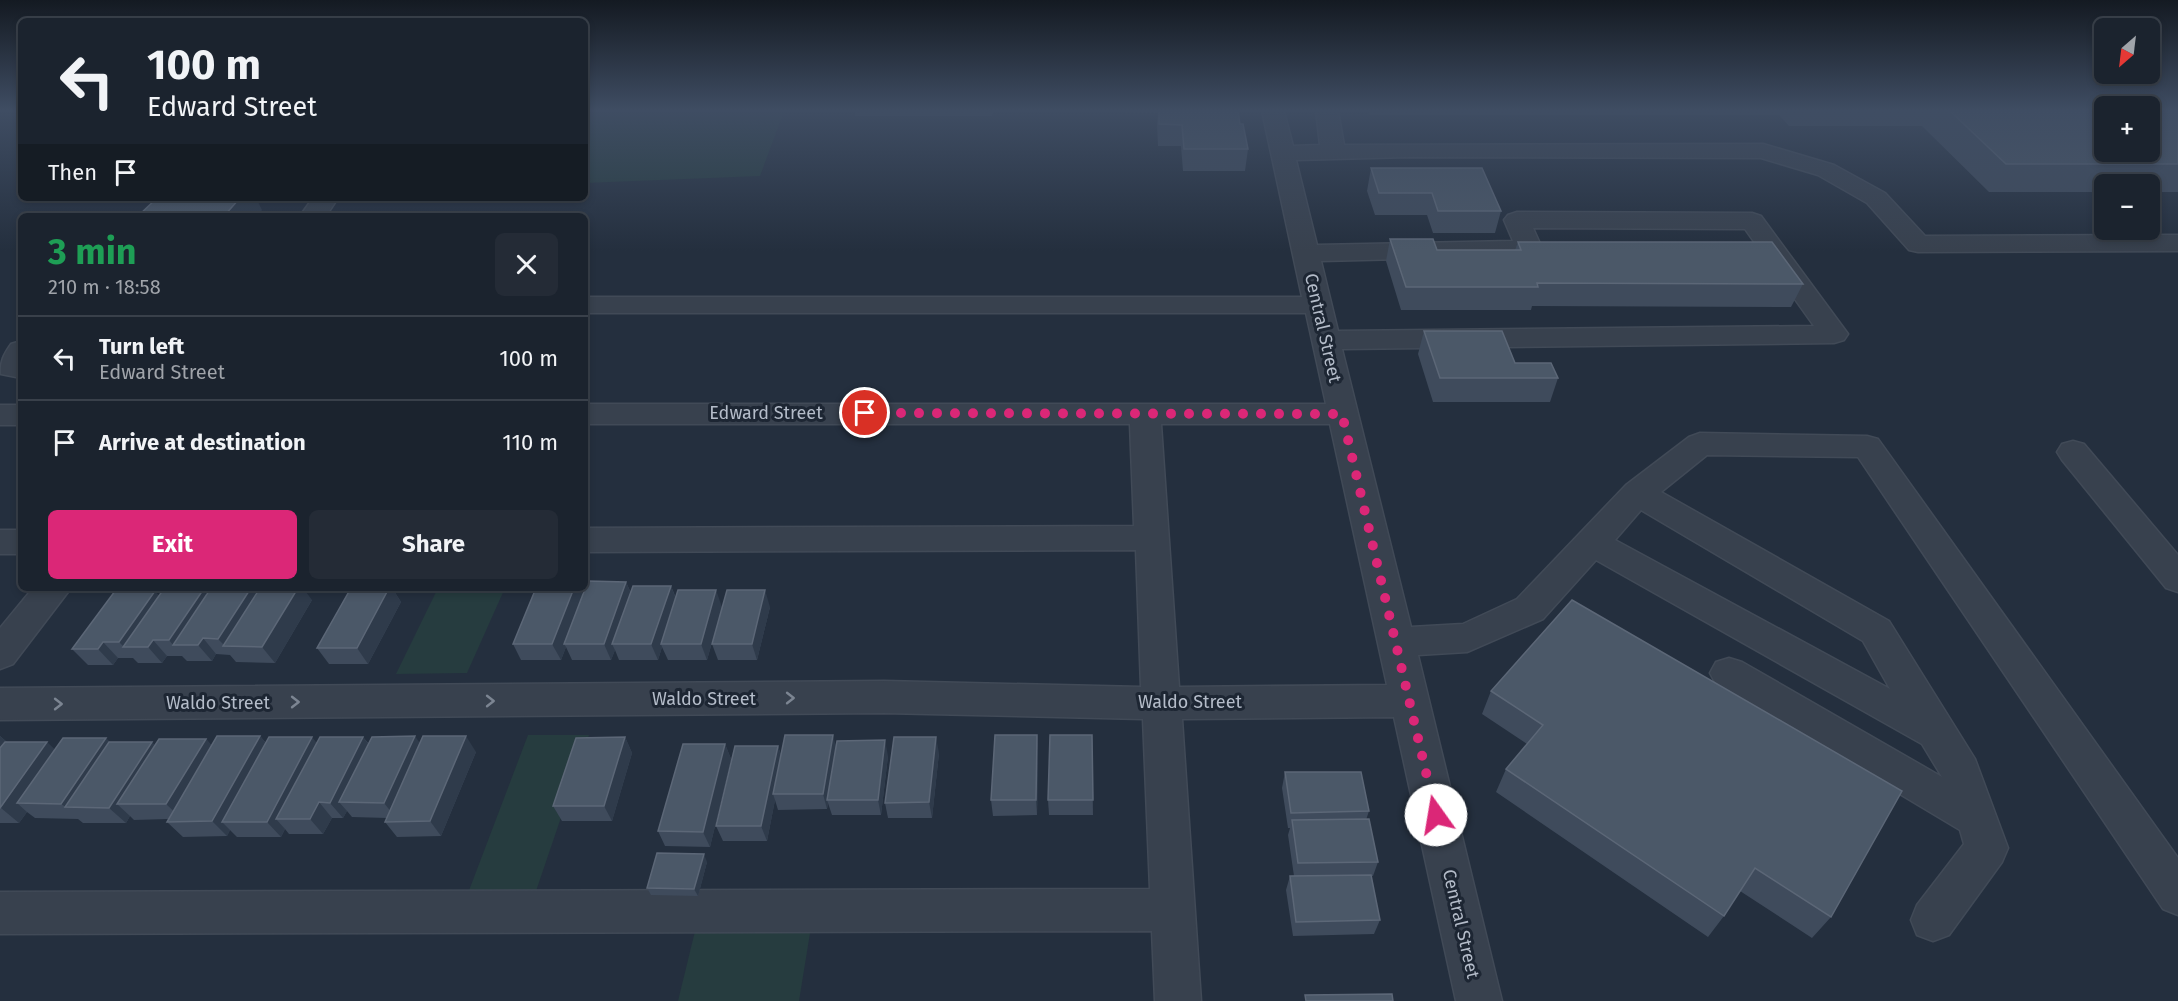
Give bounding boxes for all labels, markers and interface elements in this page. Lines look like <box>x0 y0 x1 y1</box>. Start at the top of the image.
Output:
north arrow <box>2094 18 2160 84</box>
map controls <box>2094 18 2160 240</box>
text: 100 m <box>147 40 261 90</box>
icon: left <box>48 42 126 120</box>
text: Edward Street <box>147 91 317 123</box>
button: + <box>2094 96 2160 162</box>
icon: arrive <box>109 156 142 189</box>
text: Then <box>48 159 97 186</box>
button: − <box>2094 174 2160 240</box>
text: 3 min <box>48 230 137 274</box>
button: close <box>495 233 558 296</box>
street label: Central Street <box>1300 271 1346 385</box>
text: 210 m · 18:58 <box>48 275 161 299</box>
text: Turn left <box>99 333 184 360</box>
icon: left <box>48 342 81 375</box>
text: 100 m <box>499 345 558 372</box>
text: Edward Street <box>99 360 225 384</box>
pin <box>839 387 890 438</box>
icon: arrive <box>848 396 881 429</box>
street label: Edward Street <box>709 402 823 424</box>
icon: arrive <box>48 426 81 459</box>
text: Arrive at destination <box>99 429 306 456</box>
text: 110 m <box>502 429 558 456</box>
button: Exit <box>48 510 297 579</box>
button: Share <box>309 510 558 579</box>
street label: Waldo Street <box>652 688 756 710</box>
street label: Waldo Street <box>1138 691 1242 713</box>
street label: Waldo Street <box>166 692 270 714</box>
one-way arrow <box>786 692 795 704</box>
one-way arrow <box>486 695 495 707</box>
one-way arrow <box>291 696 300 708</box>
one-way arrow <box>54 698 63 710</box>
position arrow <box>1404 783 1468 847</box>
street label: Central Street <box>1438 867 1484 981</box>

